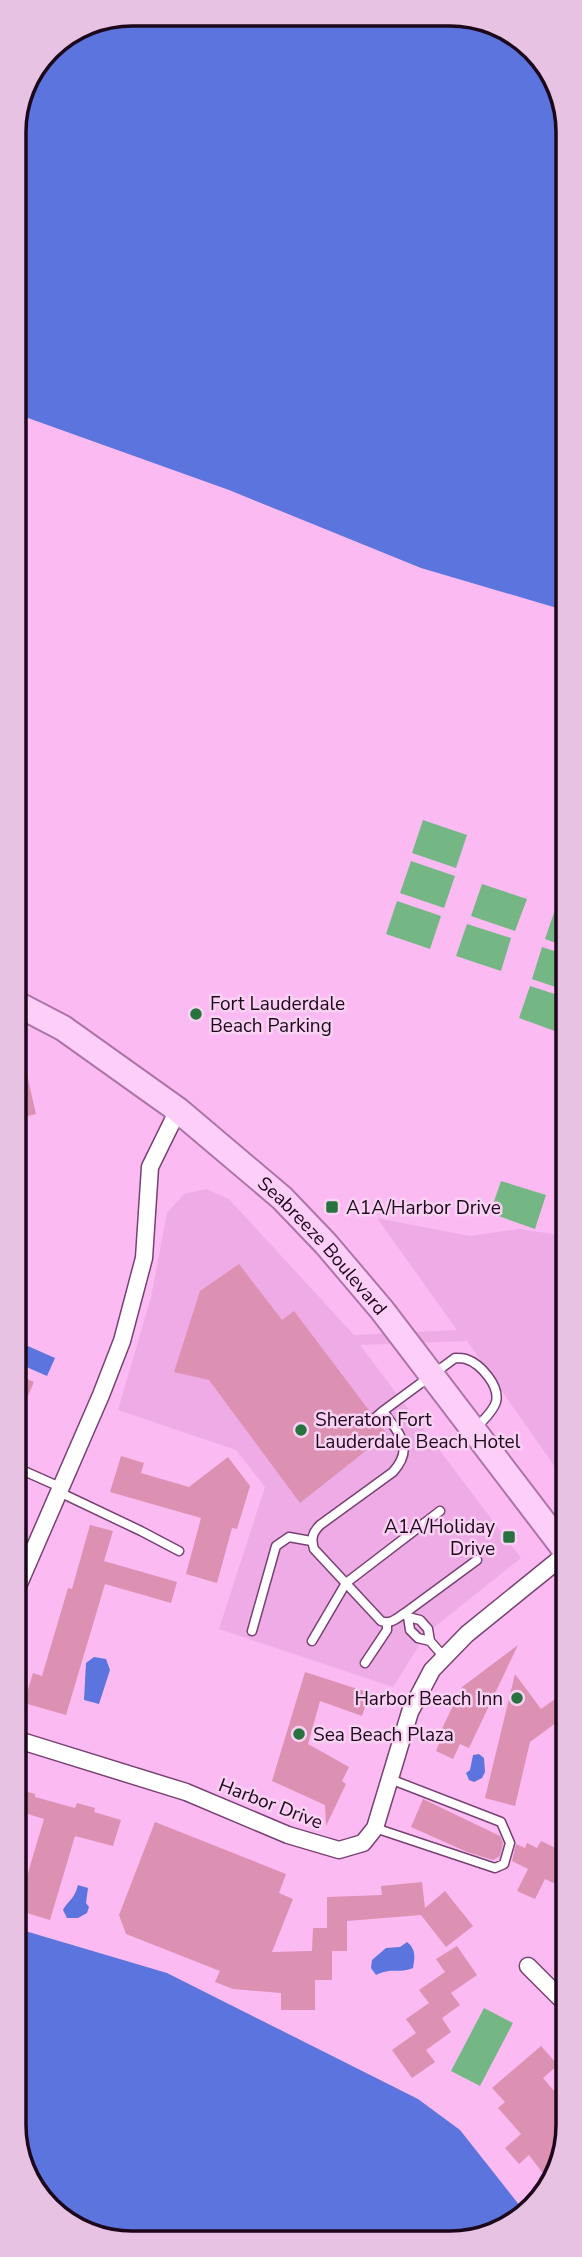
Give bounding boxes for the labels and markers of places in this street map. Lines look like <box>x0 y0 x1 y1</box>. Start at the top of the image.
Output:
place label: Fort Lauderdale Beach Parking <box>210 991 345 1039</box>
marker: Fort Lauderdale Beach Parking <box>188 1006 204 1022</box>
place label: A1A/Harbor Drive <box>346 1195 501 1221</box>
marker: A1A/Harbor Drive <box>324 1199 340 1215</box>
place label: Sheraton Fort Lauderdale Beach Hotel <box>315 1407 521 1455</box>
marker: Sheraton Fort Lauderdale Beach Hotel <box>293 1422 309 1438</box>
place label: A1A/Holiday Drive <box>384 1514 495 1562</box>
marker: A1A/Holiday Drive <box>501 1529 517 1545</box>
place label: Harbor Beach Inn <box>354 1686 503 1712</box>
marker: Harbor Beach Inn <box>509 1690 525 1706</box>
place label: Sea Beach Plaza <box>313 1722 454 1748</box>
marker: Sea Beach Plaza <box>291 1726 307 1742</box>

